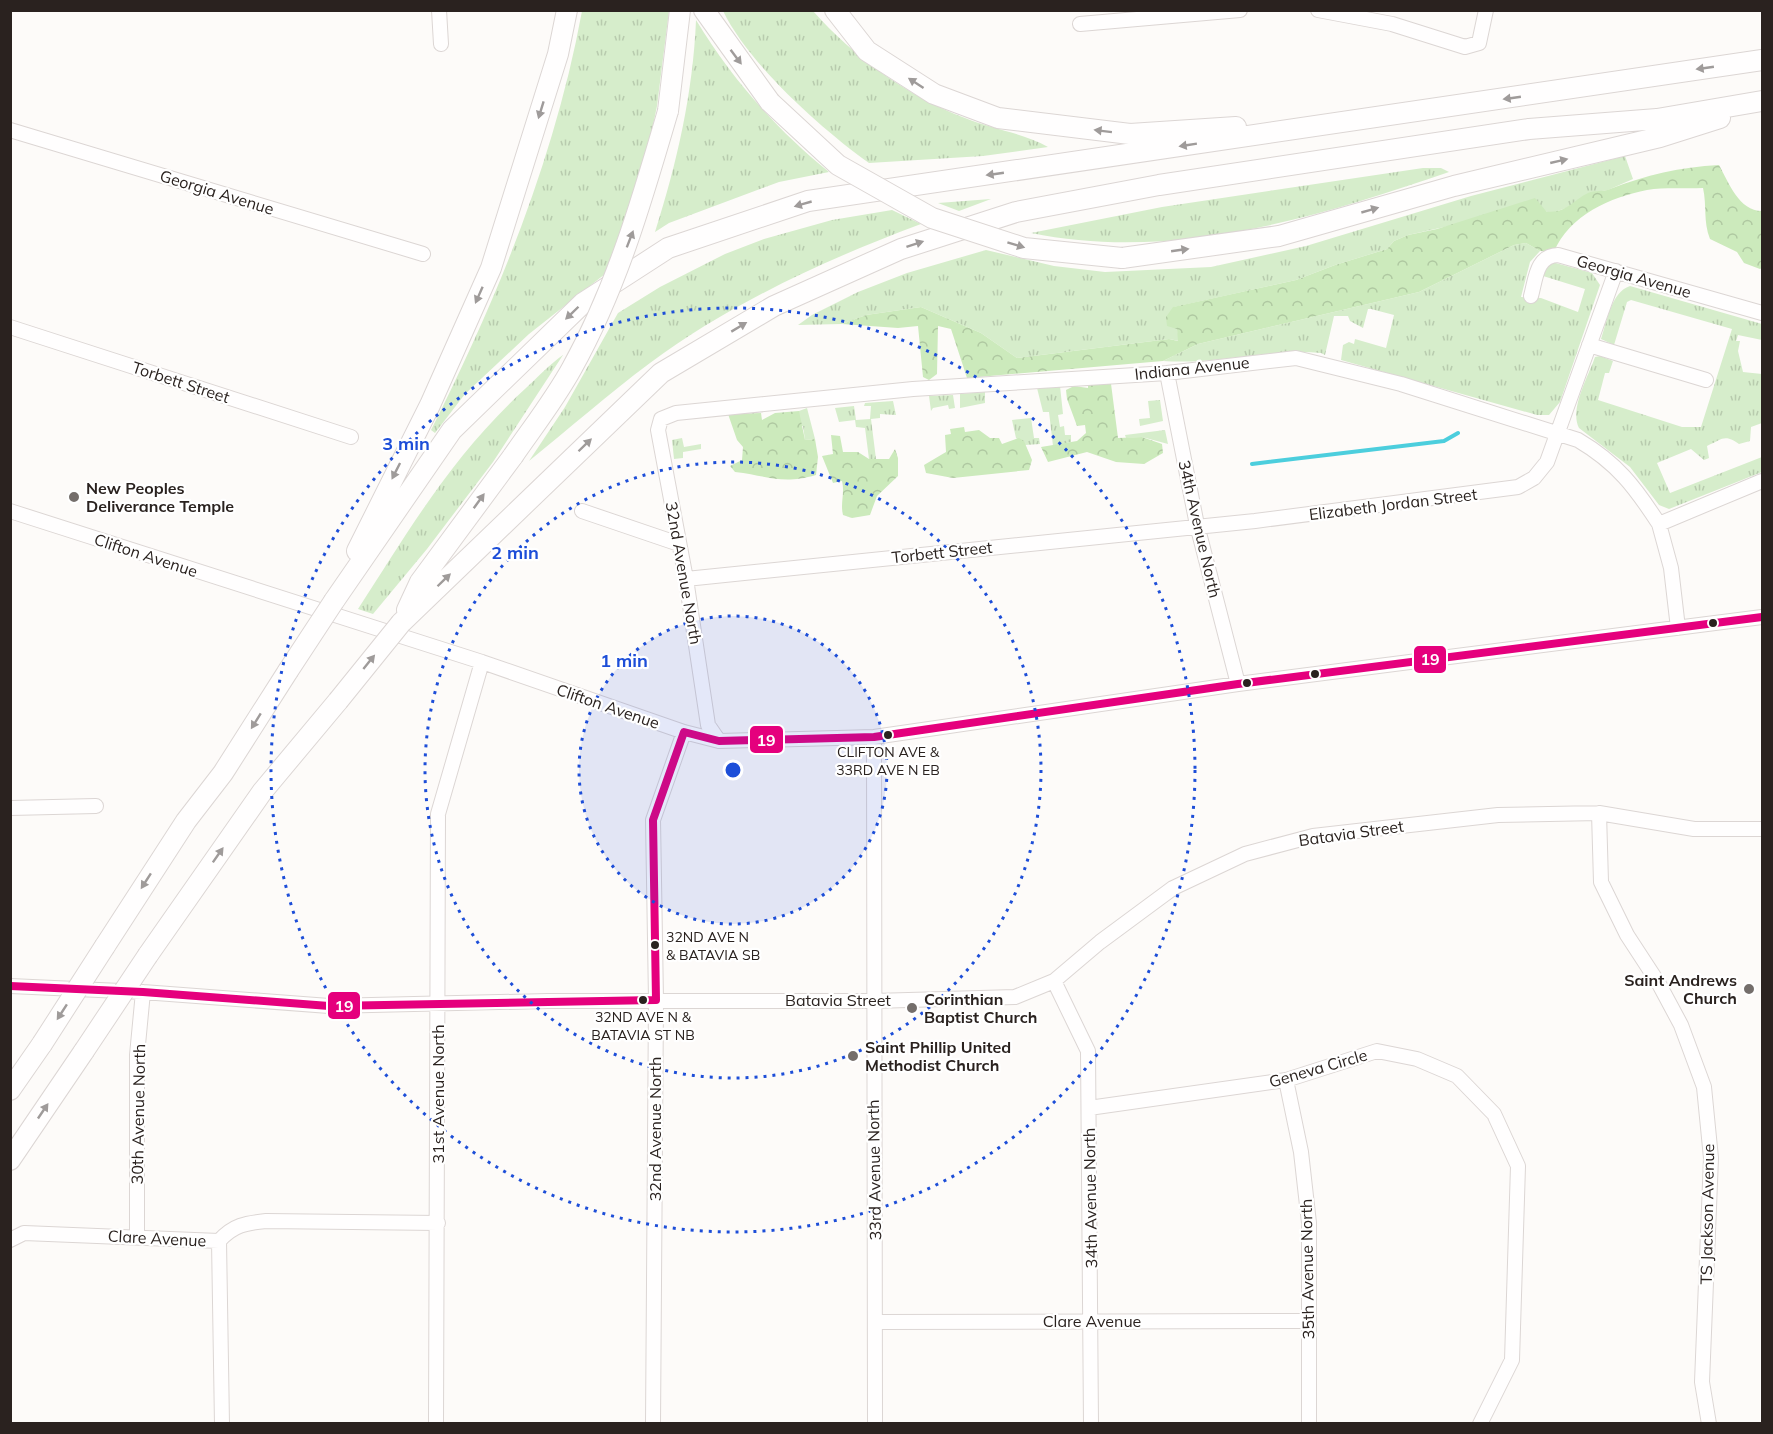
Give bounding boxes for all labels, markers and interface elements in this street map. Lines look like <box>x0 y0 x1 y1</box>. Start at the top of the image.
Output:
one-way arrow <box>730 48 742 64</box>
one-way arrow <box>1695 64 1714 73</box>
one-way arrow <box>908 78 924 89</box>
one-way arrow <box>1502 93 1521 102</box>
one-way arrow <box>535 101 545 119</box>
one-way arrow <box>1093 126 1112 136</box>
one-way arrow <box>1179 141 1198 150</box>
one-way arrow <box>1549 156 1568 166</box>
street label: Georgia Avenue <box>158 165 276 219</box>
one-way arrow <box>986 170 1005 179</box>
one-way arrow <box>794 199 812 209</box>
one-way arrow <box>1361 205 1379 214</box>
one-way arrow <box>625 229 635 247</box>
one-way arrow <box>906 239 924 249</box>
one-way arrow <box>1007 241 1025 250</box>
one-way arrow <box>1170 246 1189 255</box>
street label: Georgia Avenue <box>1574 250 1694 302</box>
one-way arrow <box>474 286 484 304</box>
one-way arrow <box>566 306 580 320</box>
one-way arrow <box>731 322 748 332</box>
street label: Indiana Avenue <box>1134 352 1250 384</box>
street label: Torbett Street <box>130 357 233 407</box>
text: 3 min <box>382 432 430 455</box>
one-way arrow <box>578 438 593 452</box>
street label: 34th Avenue North <box>1174 458 1226 600</box>
one-way arrow <box>391 463 401 480</box>
place label: New Peoples Deliverance Temple <box>86 478 234 516</box>
street label: Elizabeth Jordan Street <box>1308 484 1479 524</box>
marker: New Peoples Deliverance Temple <box>67 490 81 504</box>
one-way arrow <box>473 494 485 510</box>
street label: 32nd Avenue North <box>662 500 706 646</box>
street label: Clifton Avenue <box>92 529 200 581</box>
street label: Torbett Street <box>891 537 994 567</box>
text: 2 min <box>491 541 539 564</box>
one-way arrow <box>437 573 452 587</box>
unlabelled marker <box>1707 617 1719 629</box>
line badge: 19 <box>1413 645 1447 674</box>
text: 1 min <box>600 649 648 672</box>
text: 19 <box>1420 649 1440 669</box>
one-way arrow <box>363 654 375 669</box>
unlabelled marker <box>1309 668 1321 680</box>
unlabelled marker <box>1241 677 1253 689</box>
street label: Clifton Avenue <box>554 679 662 733</box>
one-way arrow <box>251 713 262 729</box>
line badge: 19 <box>749 725 784 754</box>
marker: CLIFTON AVE & 33RD AVE N EB <box>882 729 894 741</box>
text: 19 <box>756 730 776 750</box>
place label: CLIFTON AVE & 33RD AVE N EB <box>836 743 940 779</box>
centre of rings <box>723 760 743 780</box>
street label: Batavia Street <box>1297 816 1405 850</box>
one-way arrow <box>212 848 224 864</box>
one-way arrow <box>141 873 152 890</box>
place label: 32ND AVE N & BATAVIA SB <box>666 928 760 964</box>
marker: 32ND AVE N & BATAVIA SB <box>649 939 661 951</box>
place label: Saint Andrews Church <box>1624 970 1737 1008</box>
marker: Saint Andrews Church <box>1742 982 1756 996</box>
place label: Corinthian Baptist Church <box>924 989 1037 1027</box>
street label: Batavia Street <box>785 990 891 1010</box>
line badge: 19 <box>327 991 361 1020</box>
marker: 32ND AVE N & BATAVIA ST NB <box>637 994 649 1006</box>
text: 19 <box>334 996 354 1016</box>
marker: Corinthian Baptist Church <box>905 1001 919 1015</box>
one-way arrow <box>57 1004 68 1020</box>
place label: 32ND AVE N & BATAVIA ST NB <box>591 1008 695 1044</box>
street label: 31st Avenue North <box>428 1024 448 1164</box>
place label: Saint Phillip United Methodist Church <box>865 1037 1011 1075</box>
street label: 30th Avenue North <box>127 1044 149 1184</box>
street label: Geneva Circle <box>1267 1044 1369 1092</box>
marker: Saint Phillip United Methodist Church <box>846 1049 860 1063</box>
street label: 32nd Avenue North <box>645 1057 665 1201</box>
street label: 33rd Avenue North <box>863 1099 885 1241</box>
one-way arrow <box>37 1103 48 1119</box>
street label: 34th Avenue North <box>1079 1128 1101 1268</box>
street label: TS Jackson Avenue <box>1696 1144 1718 1284</box>
street label: 35th Avenue North <box>1296 1199 1318 1339</box>
street label: Clare Avenue <box>107 1225 207 1251</box>
street label: Clare Avenue <box>1043 1311 1141 1331</box>

